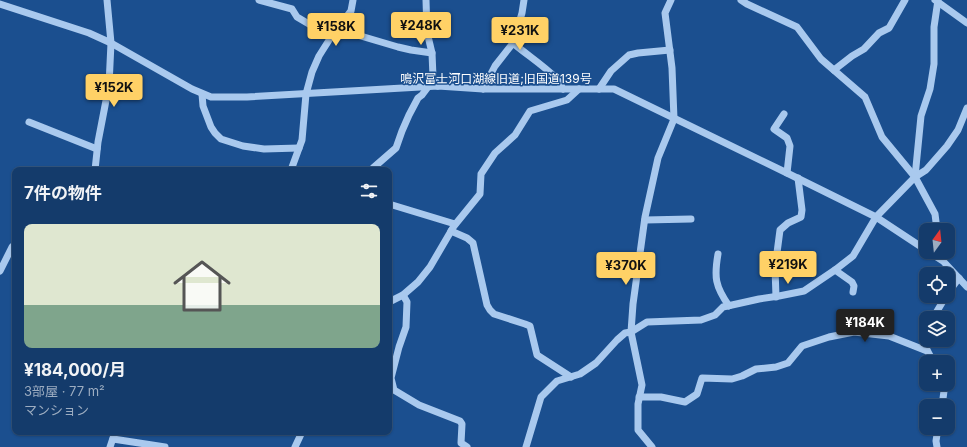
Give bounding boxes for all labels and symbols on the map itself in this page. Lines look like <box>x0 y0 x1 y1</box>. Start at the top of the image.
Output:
pin: ¥248K <box>393 12 449 46</box>
pin: ¥158K <box>308 13 364 47</box>
pin: ¥231K <box>492 17 548 51</box>
street label: 鳴沢富士河口湖線旧道;旧国道139号 <box>400 71 592 86</box>
pin: ¥152K <box>86 74 142 108</box>
north arrow <box>919 223 955 259</box>
pin: ¥219K <box>760 251 816 285</box>
pin: ¥370K <box>598 252 654 286</box>
pin: ¥184K <box>837 309 893 343</box>

